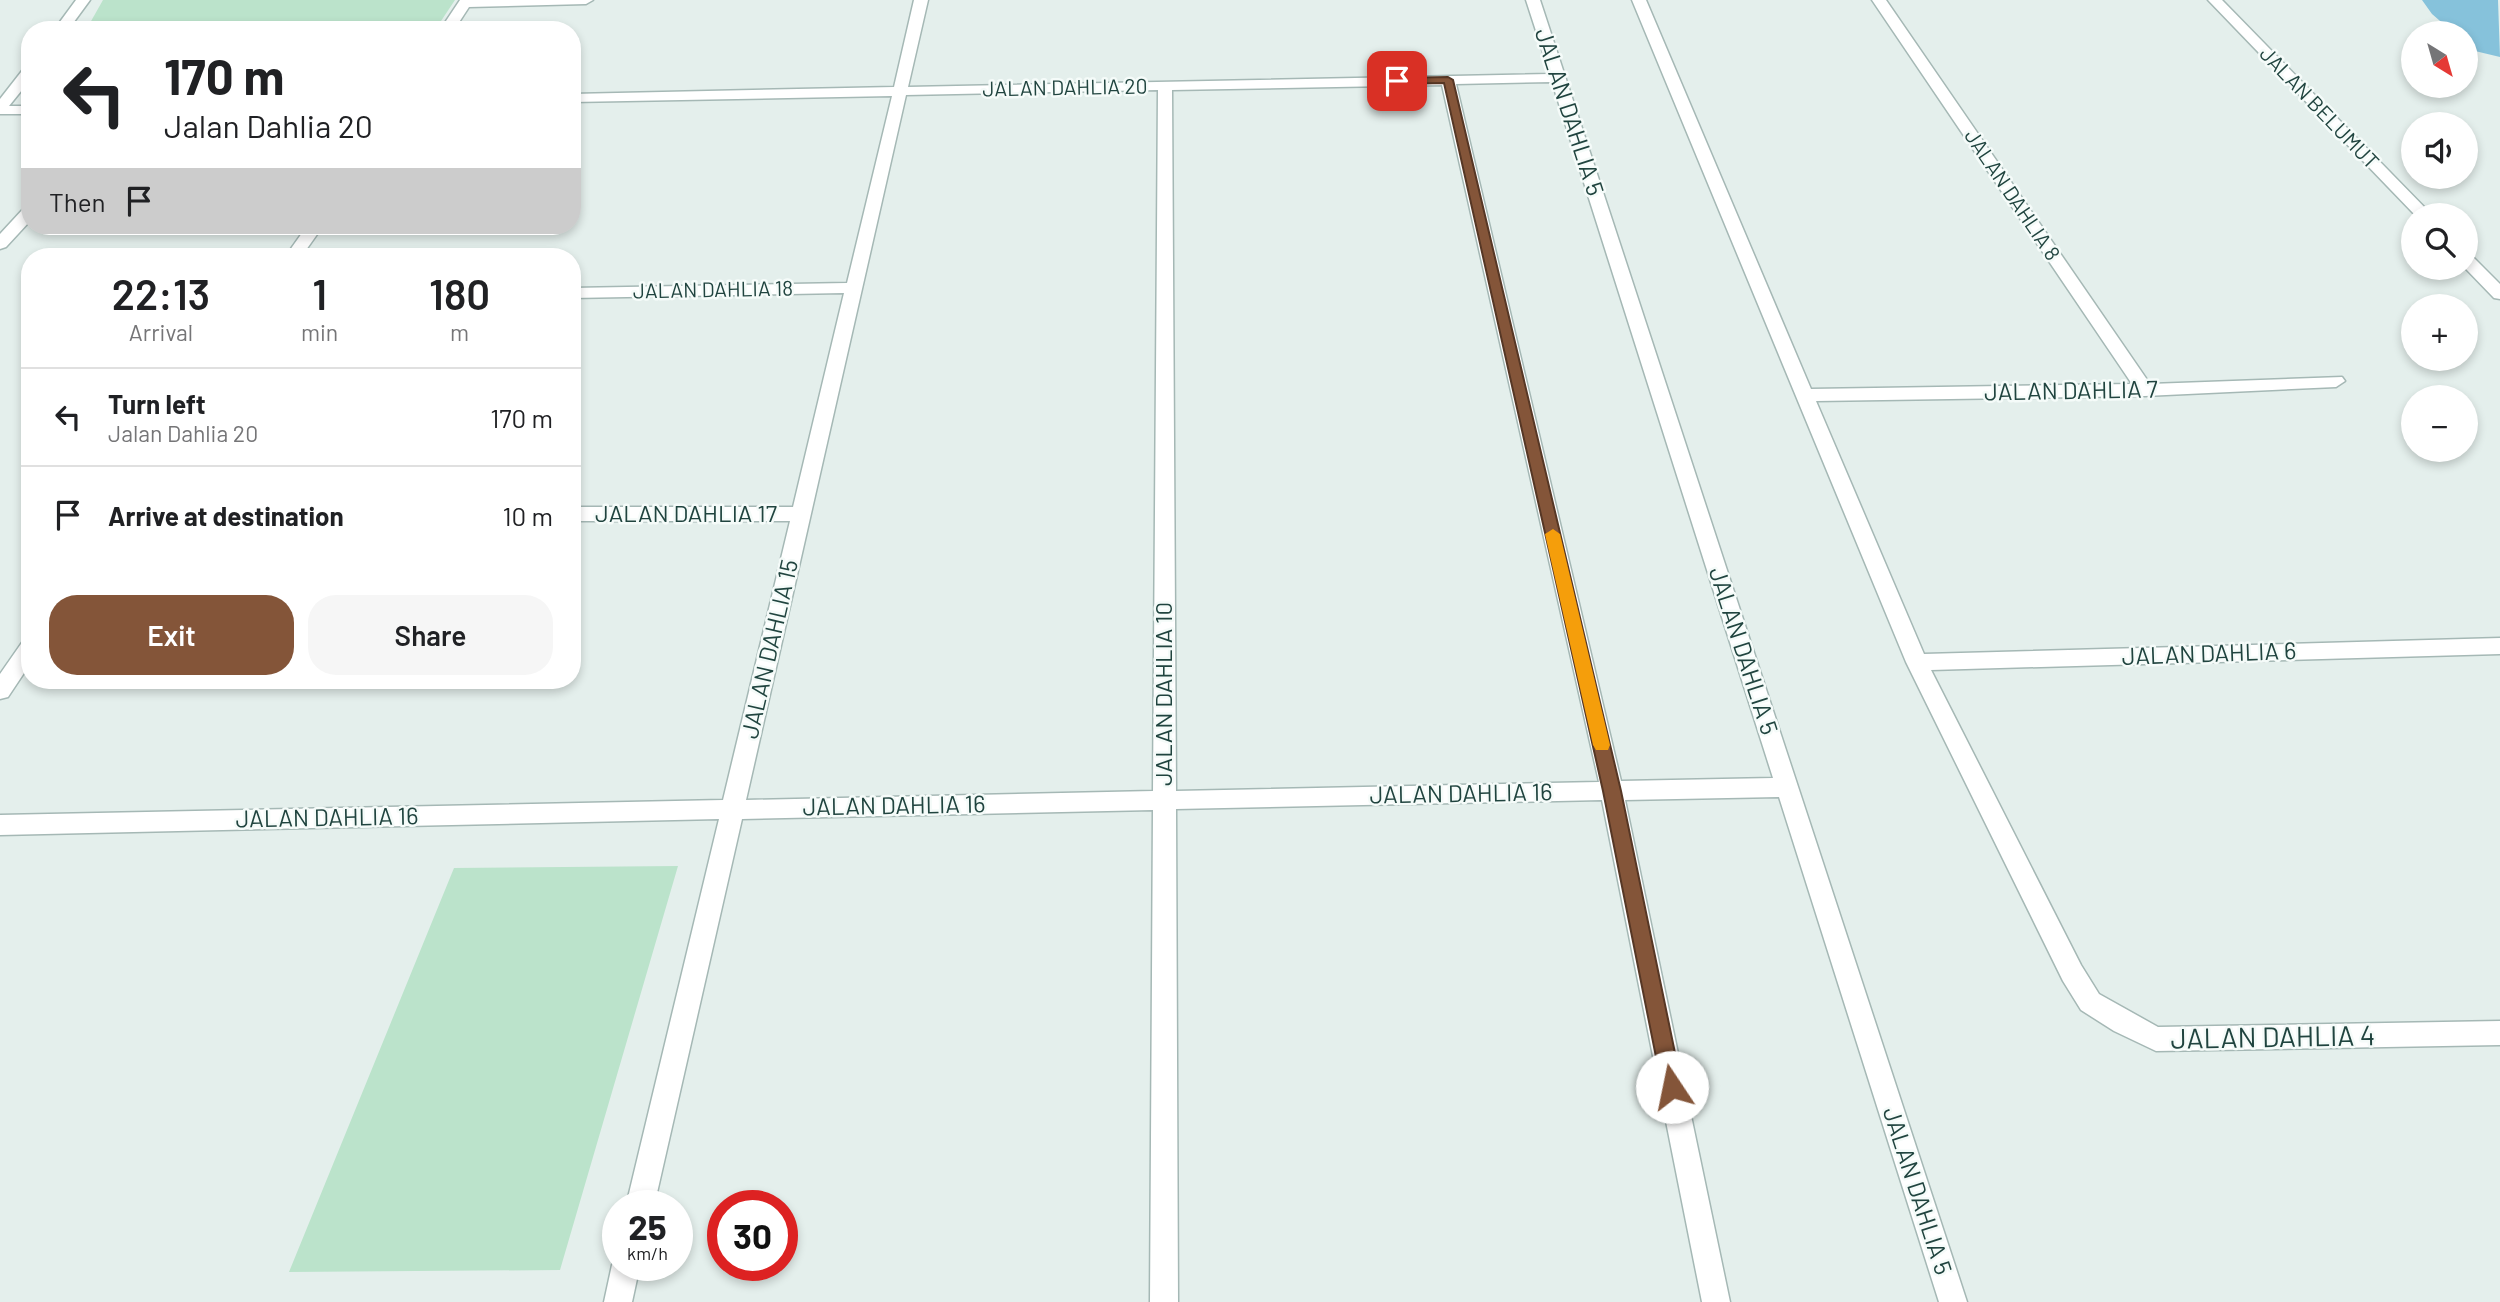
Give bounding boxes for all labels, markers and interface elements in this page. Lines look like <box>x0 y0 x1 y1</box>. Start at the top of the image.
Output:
north arrow <box>2401 21 2478 98</box>
map controls <box>2401 21 2478 462</box>
street label: JALAN DAHLIA 5 <box>1530 24 1611 199</box>
street label: JALAN BELUMUT <box>2255 40 2385 173</box>
text: 170 m <box>164 46 284 105</box>
icon: left <box>49 49 140 140</box>
pin <box>1367 51 1427 111</box>
icon: arrive <box>1378 62 1416 100</box>
street label: JALAN DAHLIA 20 <box>982 73 1148 100</box>
text: Jalan Dahlia 20 <box>164 106 373 144</box>
button: sound <box>2401 112 2478 189</box>
street label: JALAN DAHLIA 8 <box>1960 124 2066 265</box>
icon: arrive <box>120 182 158 220</box>
text: Then <box>49 186 106 217</box>
button: search <box>2401 203 2478 280</box>
text: 22:13 <box>112 268 210 318</box>
text: 1 <box>312 268 327 318</box>
text: 180 <box>429 268 490 318</box>
street label: JALAN DAHLIA 18 <box>633 275 793 302</box>
button: + <box>2401 294 2478 371</box>
text: Arrival <box>129 318 193 346</box>
text: min <box>301 318 338 346</box>
text: m <box>450 318 469 346</box>
street label: JALAN DAHLIA 7 <box>1984 373 2158 406</box>
button: − <box>2401 385 2478 462</box>
text: Turn left <box>108 388 206 419</box>
icon: left <box>49 398 87 436</box>
text: 170 m <box>490 402 553 433</box>
text: Jalan Dahlia 20 <box>108 419 258 447</box>
icon: arrive <box>49 496 87 534</box>
street label: JALAN DAHLIA 17 <box>595 498 777 527</box>
text: Arrive at destination <box>108 500 344 531</box>
text: 10 m <box>503 500 553 531</box>
street label: JALAN DAHLIA 15 <box>734 556 803 741</box>
street label: JALAN DAHLIA 5 <box>1704 563 1785 738</box>
button: Exit <box>49 595 294 675</box>
button: Share <box>308 595 553 675</box>
street label: JALAN DAHLIA 10 <box>1148 602 1177 786</box>
street label: JALAN DAHLIA 6 <box>2121 635 2297 670</box>
street label: JALAN DAHLIA 16 <box>1369 776 1553 809</box>
street label: JALAN DAHLIA 16 <box>802 788 986 821</box>
street label: JALAN DAHLIA 16 <box>235 800 419 833</box>
street label: JALAN DAHLIA 4 <box>2170 1017 2376 1055</box>
position arrow <box>1635 1050 1709 1124</box>
street label: JALAN DAHLIA 5 <box>1878 1103 1959 1278</box>
speed limit sign: 30 <box>707 1190 798 1281</box>
text: 25 <box>628 1205 667 1247</box>
text: km/h <box>627 1242 668 1264</box>

